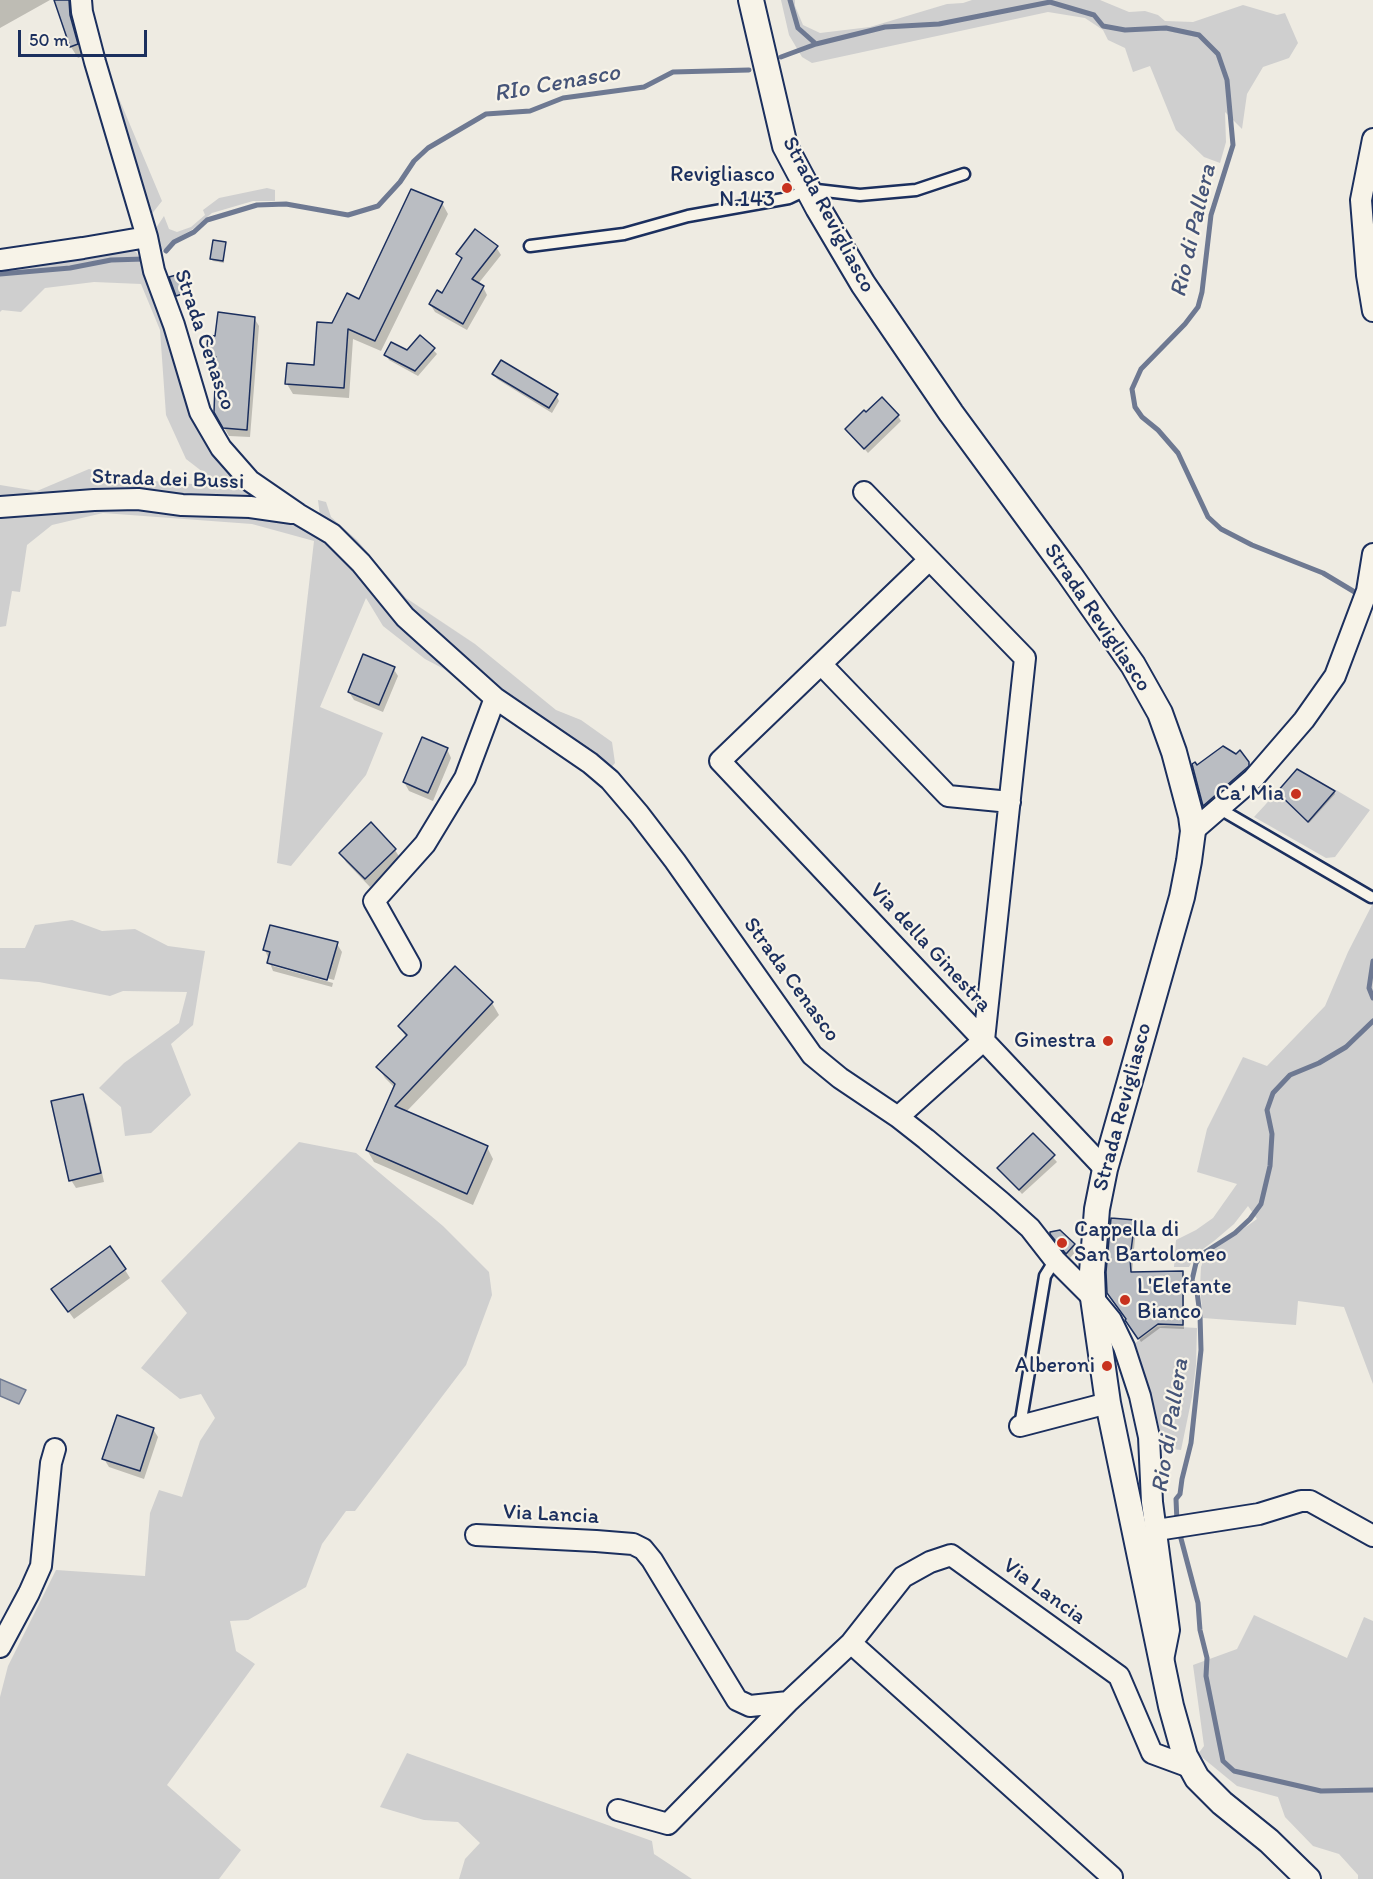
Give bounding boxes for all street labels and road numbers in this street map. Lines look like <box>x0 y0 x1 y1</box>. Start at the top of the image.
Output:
street label: Strada Revigliasco <box>776 132 880 298</box>
street label: Strada Cenasco <box>168 266 240 414</box>
street label: Strada dei Bussi <box>91 464 245 496</box>
street label: Strada Revigliasco <box>1038 539 1156 697</box>
street label: Via della Ginestra <box>863 878 997 1018</box>
street label: Strada Cenasco <box>737 913 845 1047</box>
street label: Strada Revigliasco <box>1088 1020 1158 1194</box>
street label: Via Lancia <box>502 1499 600 1531</box>
street label: Via Lancia <box>997 1553 1091 1631</box>

